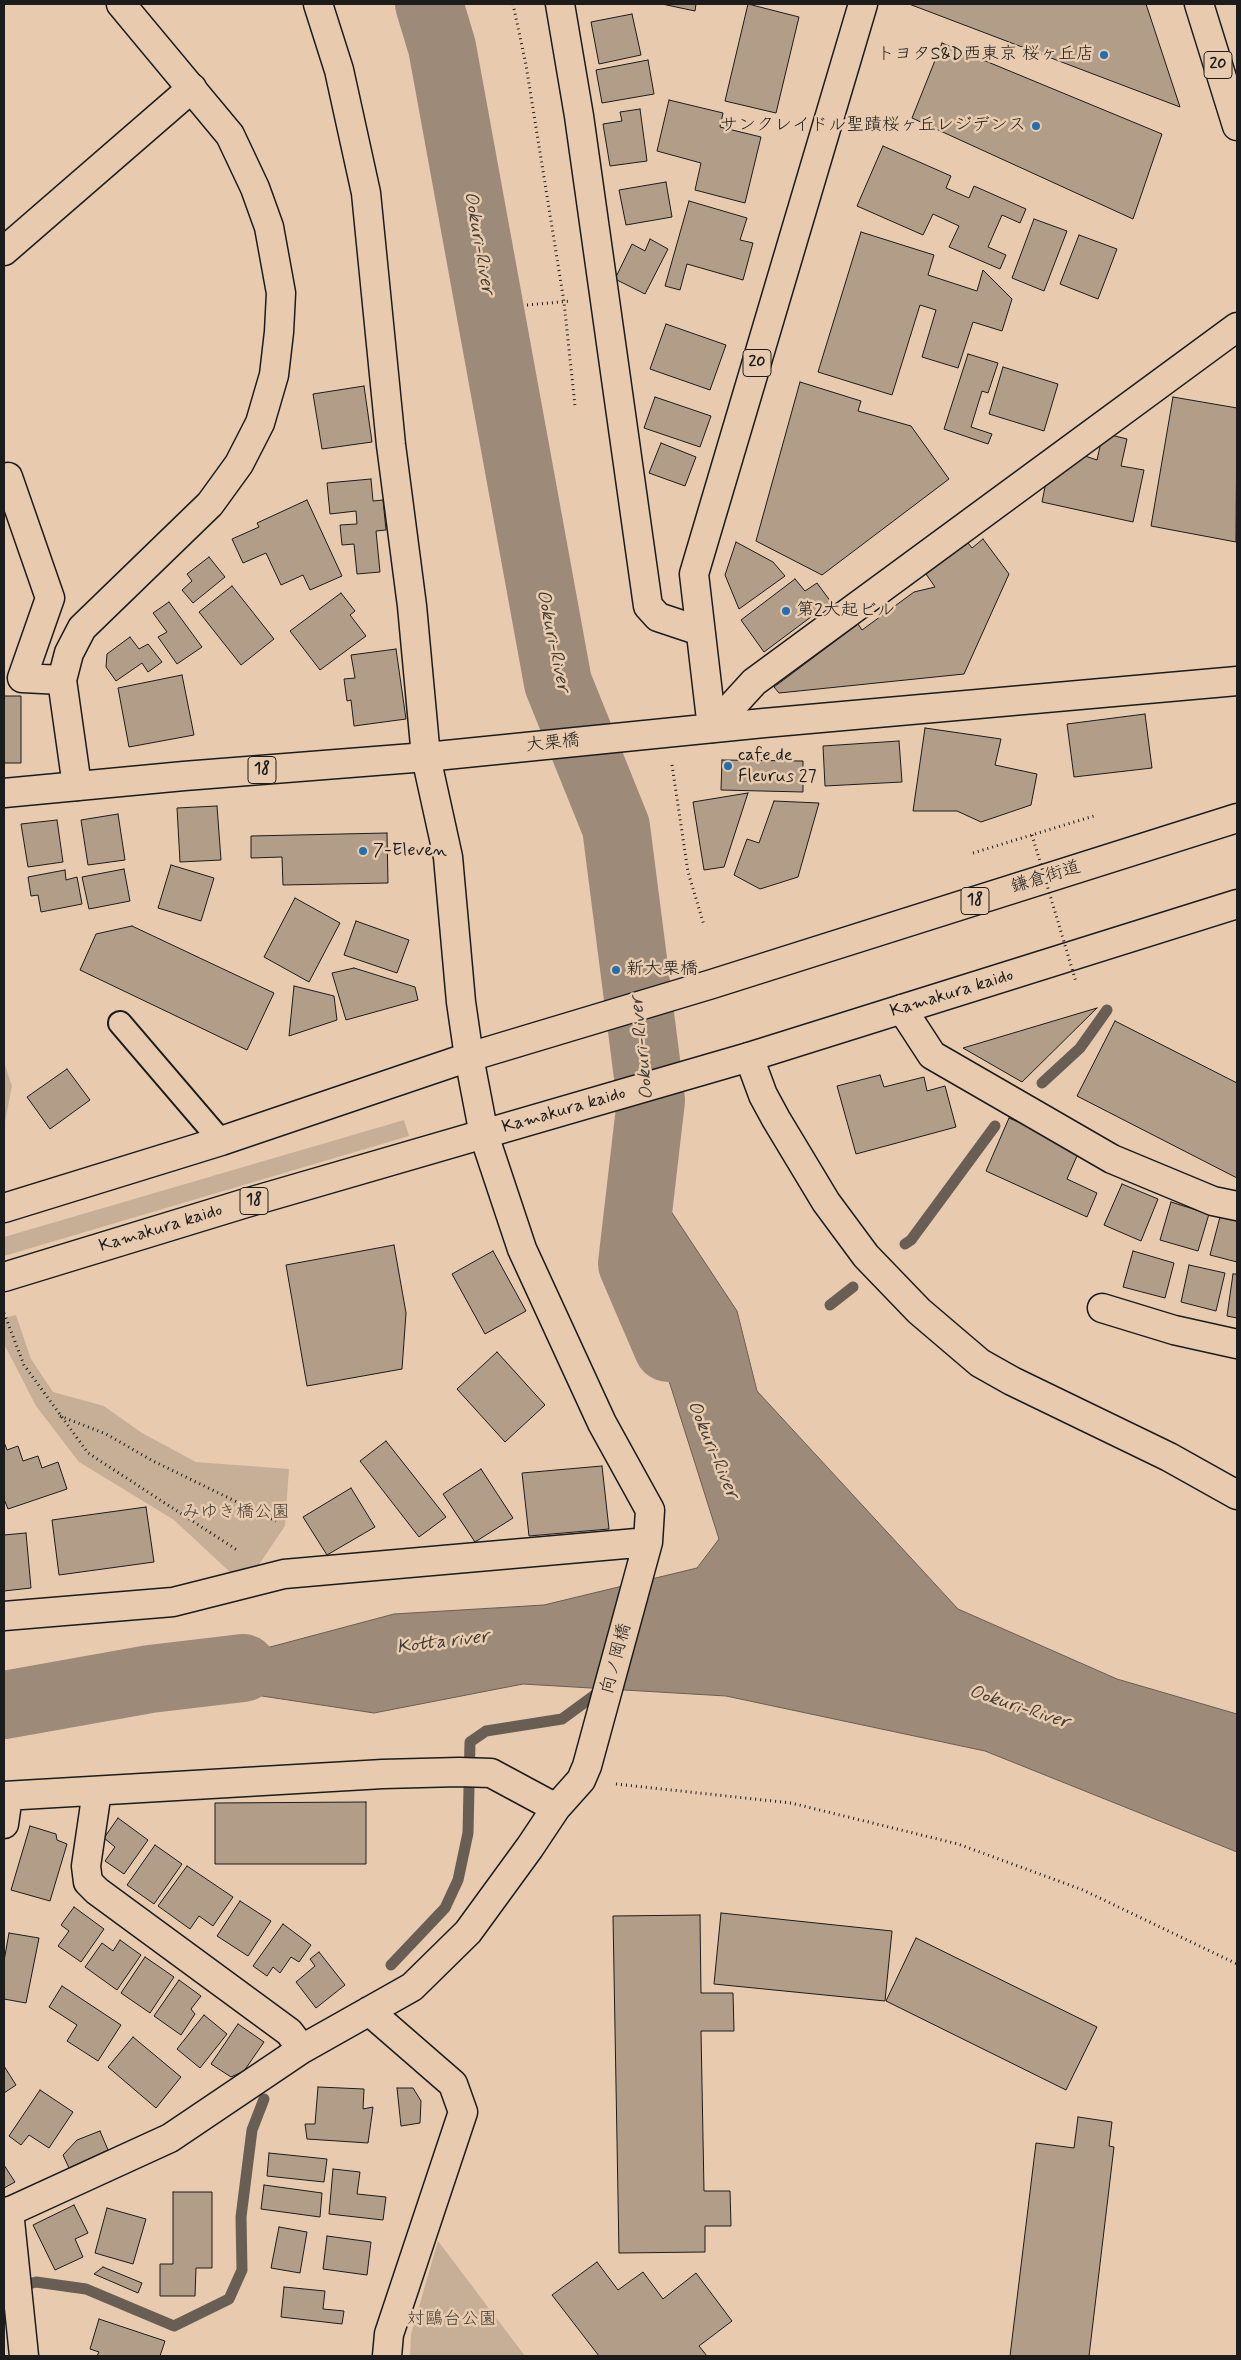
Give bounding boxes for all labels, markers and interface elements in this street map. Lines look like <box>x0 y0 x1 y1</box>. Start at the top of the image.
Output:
place label: トヨタS&D西東京 桜ヶ丘店 <box>876 44 1094 66</box>
marker: トヨタS&D西東京 桜ヶ丘店 <box>1098 49 1110 61</box>
road number: 20 <box>1204 52 1232 78</box>
place label: サンクレイドル聖蹟桜ヶ丘レジデンス <box>720 115 1026 137</box>
marker: サンクレイドル聖蹟桜ヶ丘レジデンス <box>1030 120 1042 132</box>
water label: Ookuri-River <box>458 190 498 296</box>
road number: 20 <box>743 349 771 376</box>
water label: Ookuri-River <box>530 588 574 694</box>
place label: 第2大起ビル <box>796 600 895 622</box>
marker: 第2大起ビル <box>780 605 792 617</box>
street label: 大栗橋 <box>525 730 581 758</box>
place label: cafe de Fleurus 27 <box>738 745 817 788</box>
road number: 18 <box>248 756 276 784</box>
marker: cafe de Fleurus 27 <box>722 760 734 772</box>
place label: 7-Eleven <box>373 840 447 862</box>
marker: 7-Eleven <box>357 845 369 857</box>
street label: 鎌倉街道 <box>1008 857 1084 899</box>
road number: 18 <box>961 888 989 914</box>
place label: 新大栗橋 <box>626 959 698 981</box>
marker: 新大栗橋 <box>610 964 622 976</box>
street label: Kamakura kaido <box>888 965 1016 1023</box>
water label: Ookuri-River <box>626 995 660 1101</box>
street label: Kamakura kaido <box>500 1083 628 1139</box>
road number: 18 <box>240 1188 268 1214</box>
street label: Kamakura kaido <box>97 1200 225 1258</box>
water label: Ookuri-River <box>681 1398 743 1502</box>
park label: みゆき橋公園 <box>182 1502 290 1524</box>
street label: 向ノ岡橋 <box>597 1621 637 1697</box>
water label: Kotta river <box>396 1626 490 1660</box>
water label: Ookuri-River <box>966 1681 1072 1735</box>
park label: 対鷗台公園 <box>407 2309 497 2331</box>

